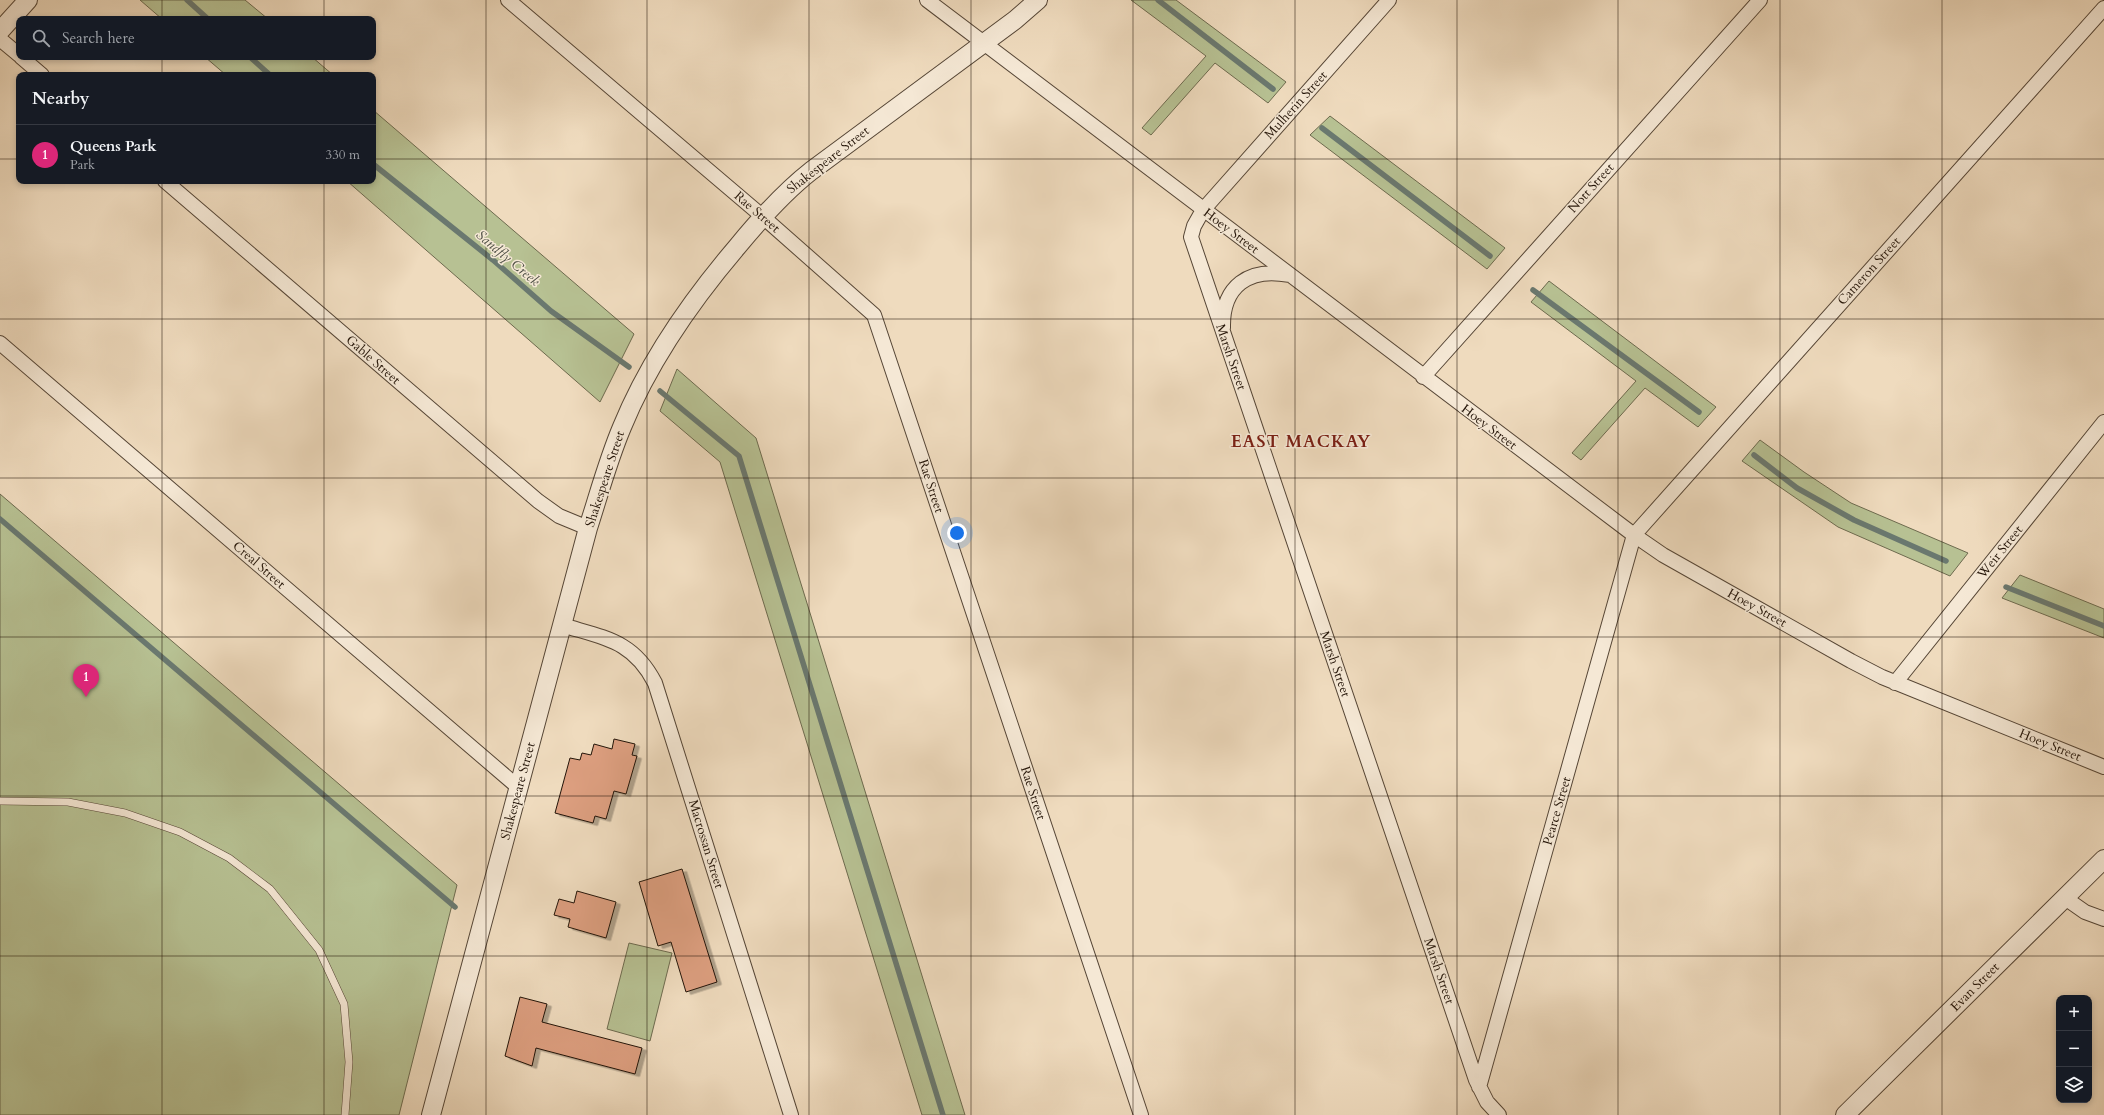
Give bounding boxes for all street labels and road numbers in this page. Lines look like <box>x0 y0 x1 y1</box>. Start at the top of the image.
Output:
street label: Mulherin Street <box>1260 67 1332 143</box>
street label: Shakespeare Street <box>783 122 873 198</box>
street label: Nott Street <box>1564 159 1618 217</box>
street label: Rae Street <box>730 187 784 237</box>
street label: Hoey Street <box>1199 204 1263 258</box>
street label: Cameron Street <box>1833 233 1905 309</box>
street label: Marsh Street <box>1211 322 1251 392</box>
street label: Gable Street <box>342 331 404 389</box>
street label: Hoey Street <box>1457 400 1521 454</box>
street label: Shakespeare Street <box>581 429 629 529</box>
street label: Rae Street <box>914 457 948 515</box>
street label: Weir Street <box>1972 522 2027 583</box>
street label: Creal Street <box>229 537 289 593</box>
street label: Hoey Street <box>1724 584 1790 632</box>
street label: Marsh Street <box>1315 629 1355 699</box>
street label: Hoey Street <box>2016 724 2084 766</box>
street label: Shakespeare Street <box>496 740 540 842</box>
street label: Rae Street <box>1016 764 1050 822</box>
street label: Pearce Street <box>1539 775 1575 847</box>
street label: Macrossan Street <box>684 797 728 891</box>
street label: Marsh Street <box>1419 936 1459 1006</box>
street label: Evan Street <box>1947 959 2003 1015</box>

